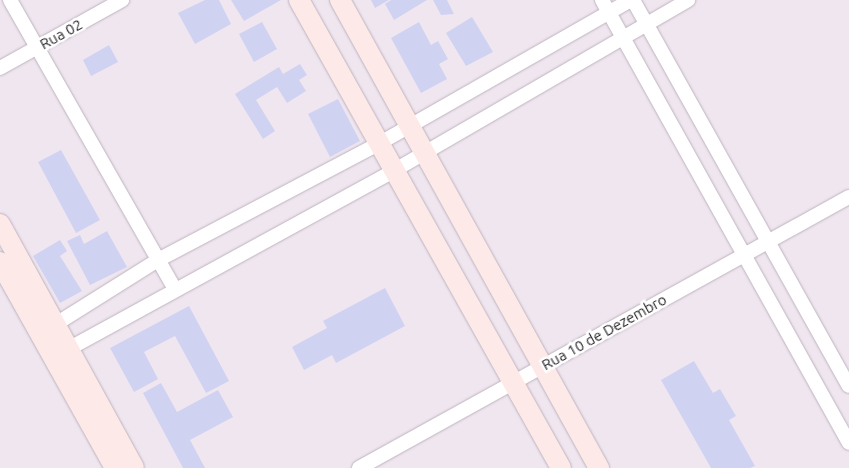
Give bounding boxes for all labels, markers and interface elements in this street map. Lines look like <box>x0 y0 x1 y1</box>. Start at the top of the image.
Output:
street label: Rua 02 <box>37 15 85 53</box>
street label: Rua 10 de Dezembro <box>538 290 670 374</box>

